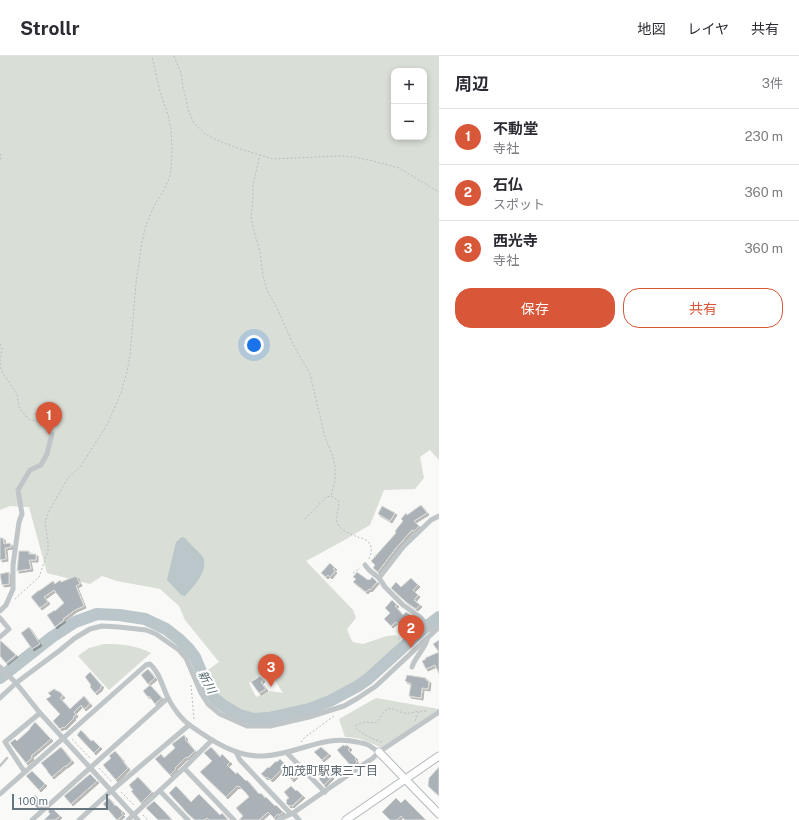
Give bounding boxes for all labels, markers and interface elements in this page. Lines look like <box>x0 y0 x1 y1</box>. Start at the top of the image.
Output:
text: Strollr <box>20 17 79 39</box>
text: 地図 <box>637 21 665 37</box>
text: レイヤ <box>687 21 729 37</box>
text: 共有 <box>751 21 779 37</box>
map controls <box>391 68 427 140</box>
button: + <box>391 68 427 104</box>
text: 周辺 <box>455 74 489 94</box>
text: 3件 <box>762 76 783 91</box>
button: − <box>391 104 427 140</box>
text: 不動堂 <box>493 120 538 137</box>
text: 1 <box>465 129 471 144</box>
text: 230 m <box>745 129 783 144</box>
text: 寺社 <box>493 141 519 156</box>
text: 石仏 <box>493 176 523 193</box>
text: 2 <box>464 185 472 200</box>
text: 360 m <box>745 185 783 200</box>
text: スポット <box>493 197 545 212</box>
text: 西光寺 <box>493 232 538 249</box>
text: 3 <box>464 241 472 256</box>
text: 360 m <box>745 241 783 256</box>
text: 寺社 <box>493 253 519 268</box>
button: 保存 <box>455 288 615 328</box>
button: 共有 <box>623 288 783 328</box>
your location <box>244 335 264 355</box>
pin: 1 <box>36 402 62 435</box>
pin: 2 <box>398 615 424 648</box>
pin: 3 <box>258 654 284 687</box>
water label: 新川 <box>195 668 220 698</box>
district label: 加茂町駅東三丁目 <box>282 764 378 778</box>
scale bar <box>12 792 108 811</box>
text: 100 m <box>18 795 48 807</box>

